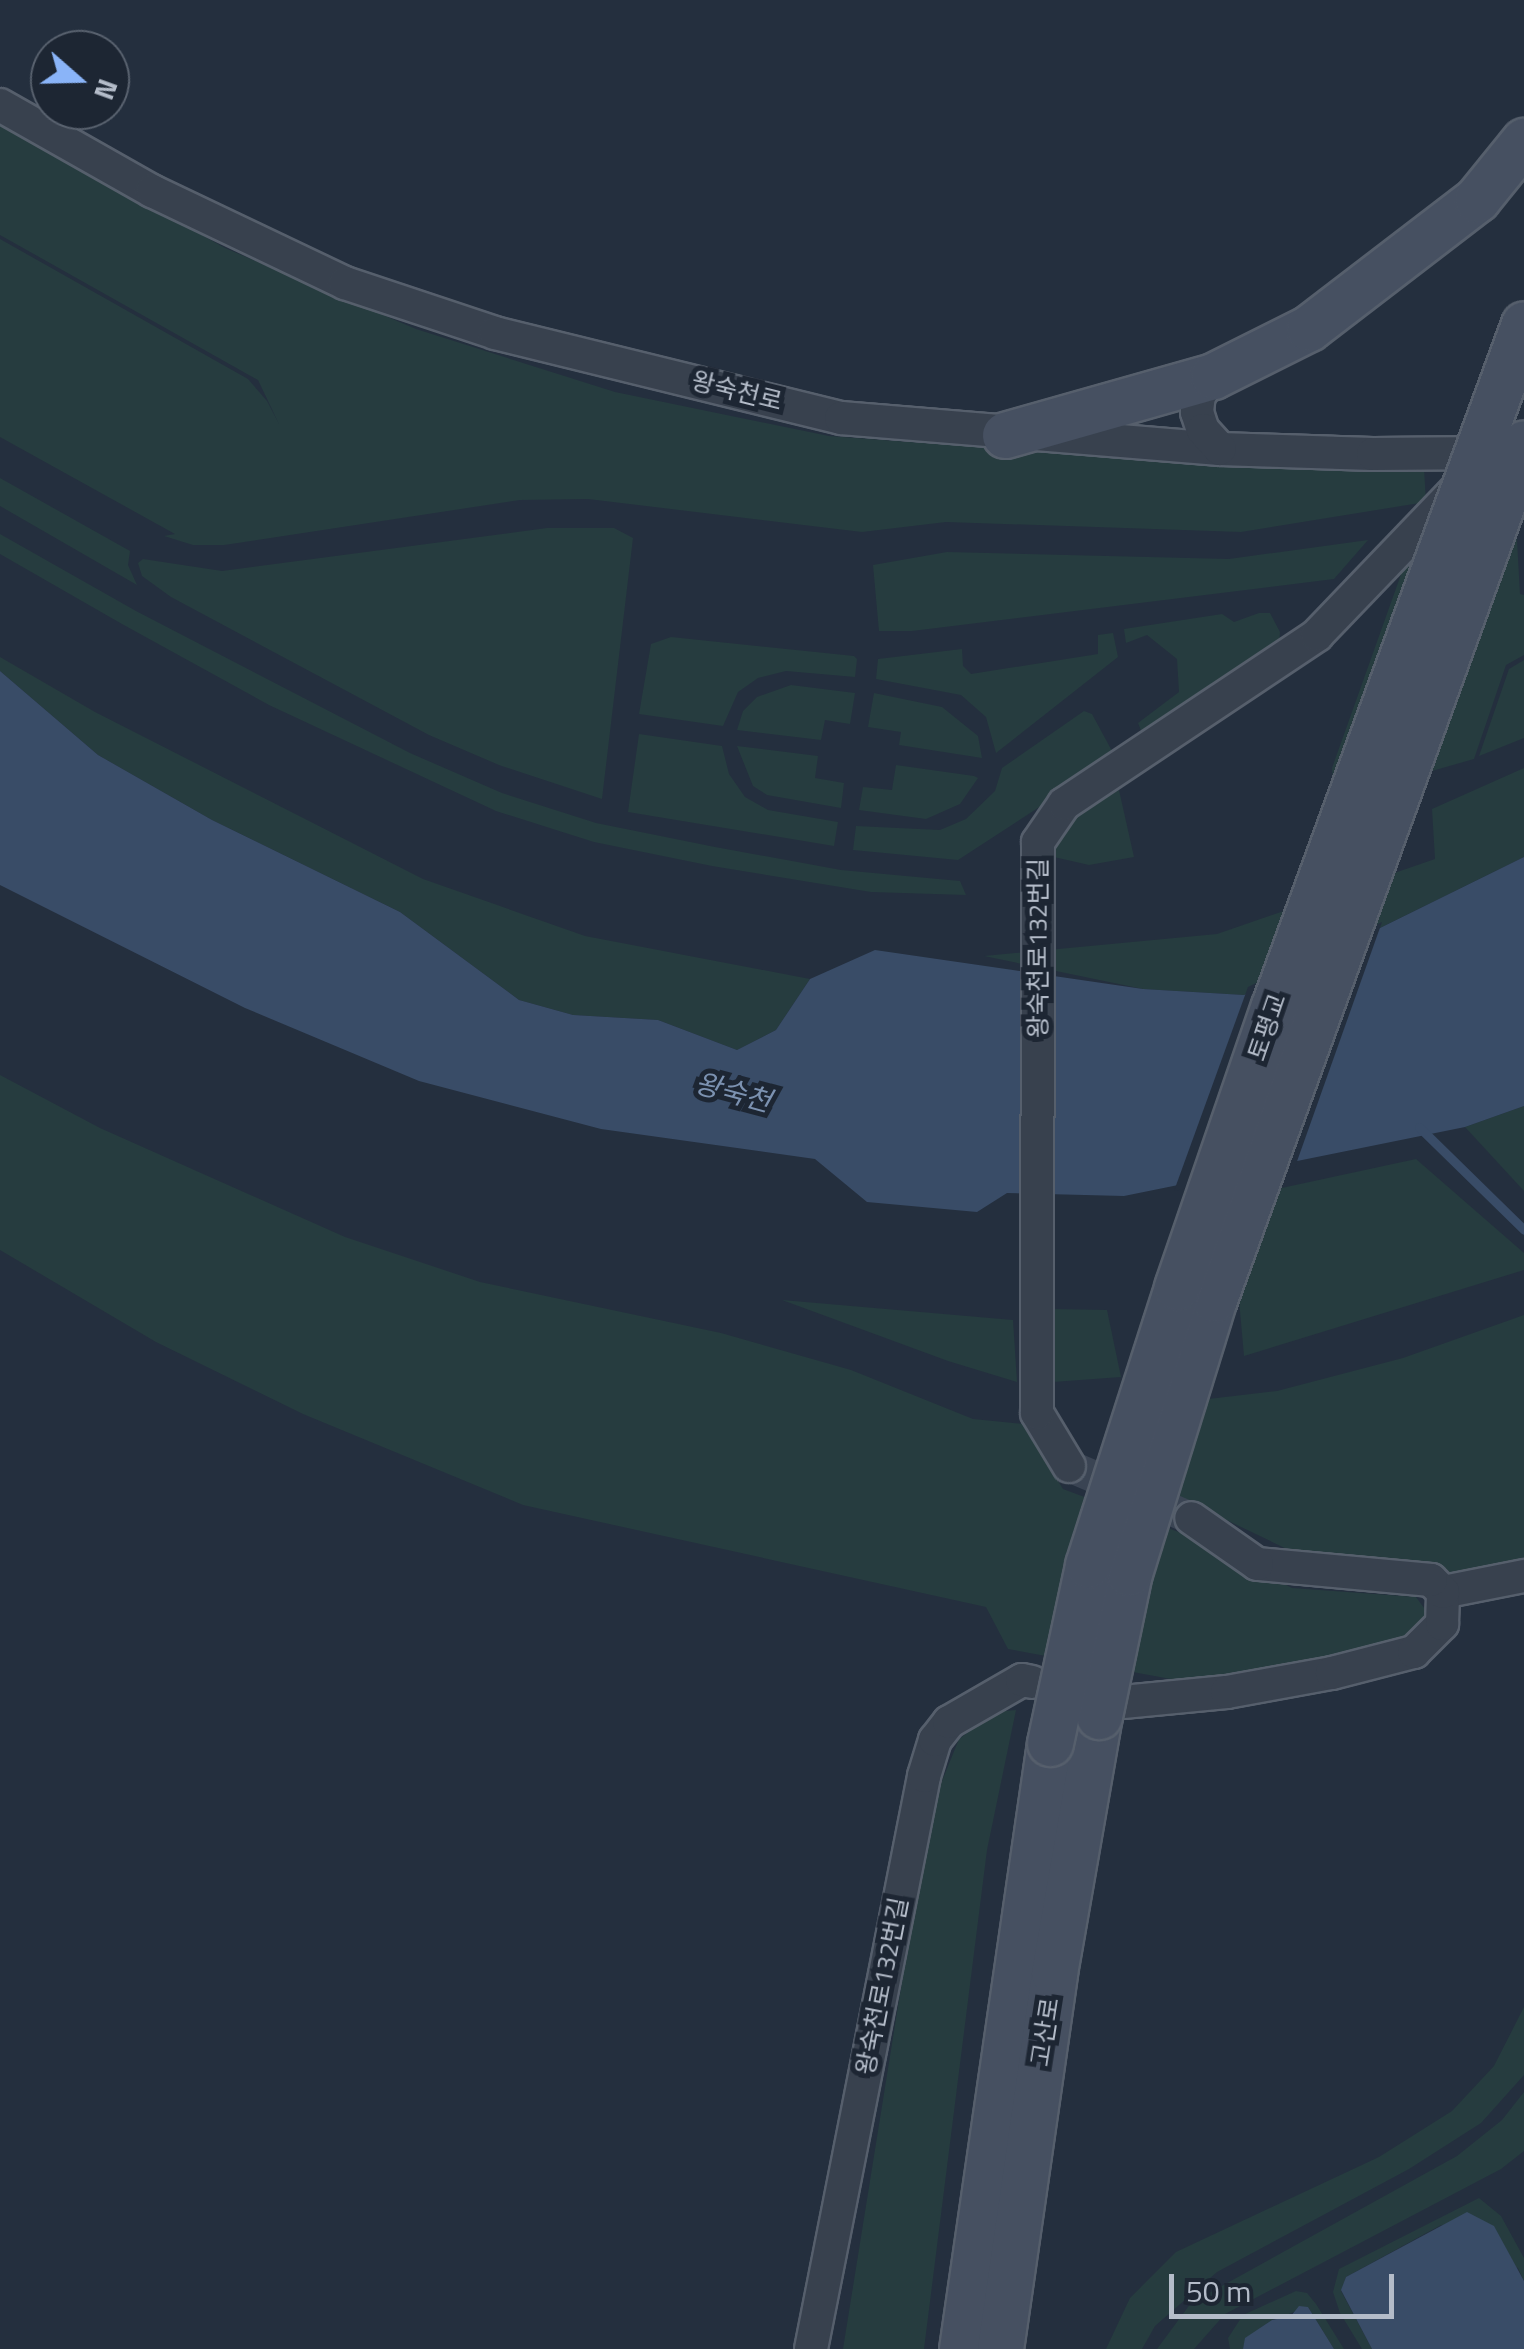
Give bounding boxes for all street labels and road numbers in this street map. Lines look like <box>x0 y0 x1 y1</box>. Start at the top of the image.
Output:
street label: 왕숙천로 <box>689 365 785 417</box>
street label: 왕숙천로132번길 <box>1023 858 1053 1038</box>
street label: 토평교 <box>1242 989 1292 1065</box>
street label: 왕숙천로132번길 <box>850 1895 914 2077</box>
street label: 고산로 <box>1025 1996 1065 2068</box>

